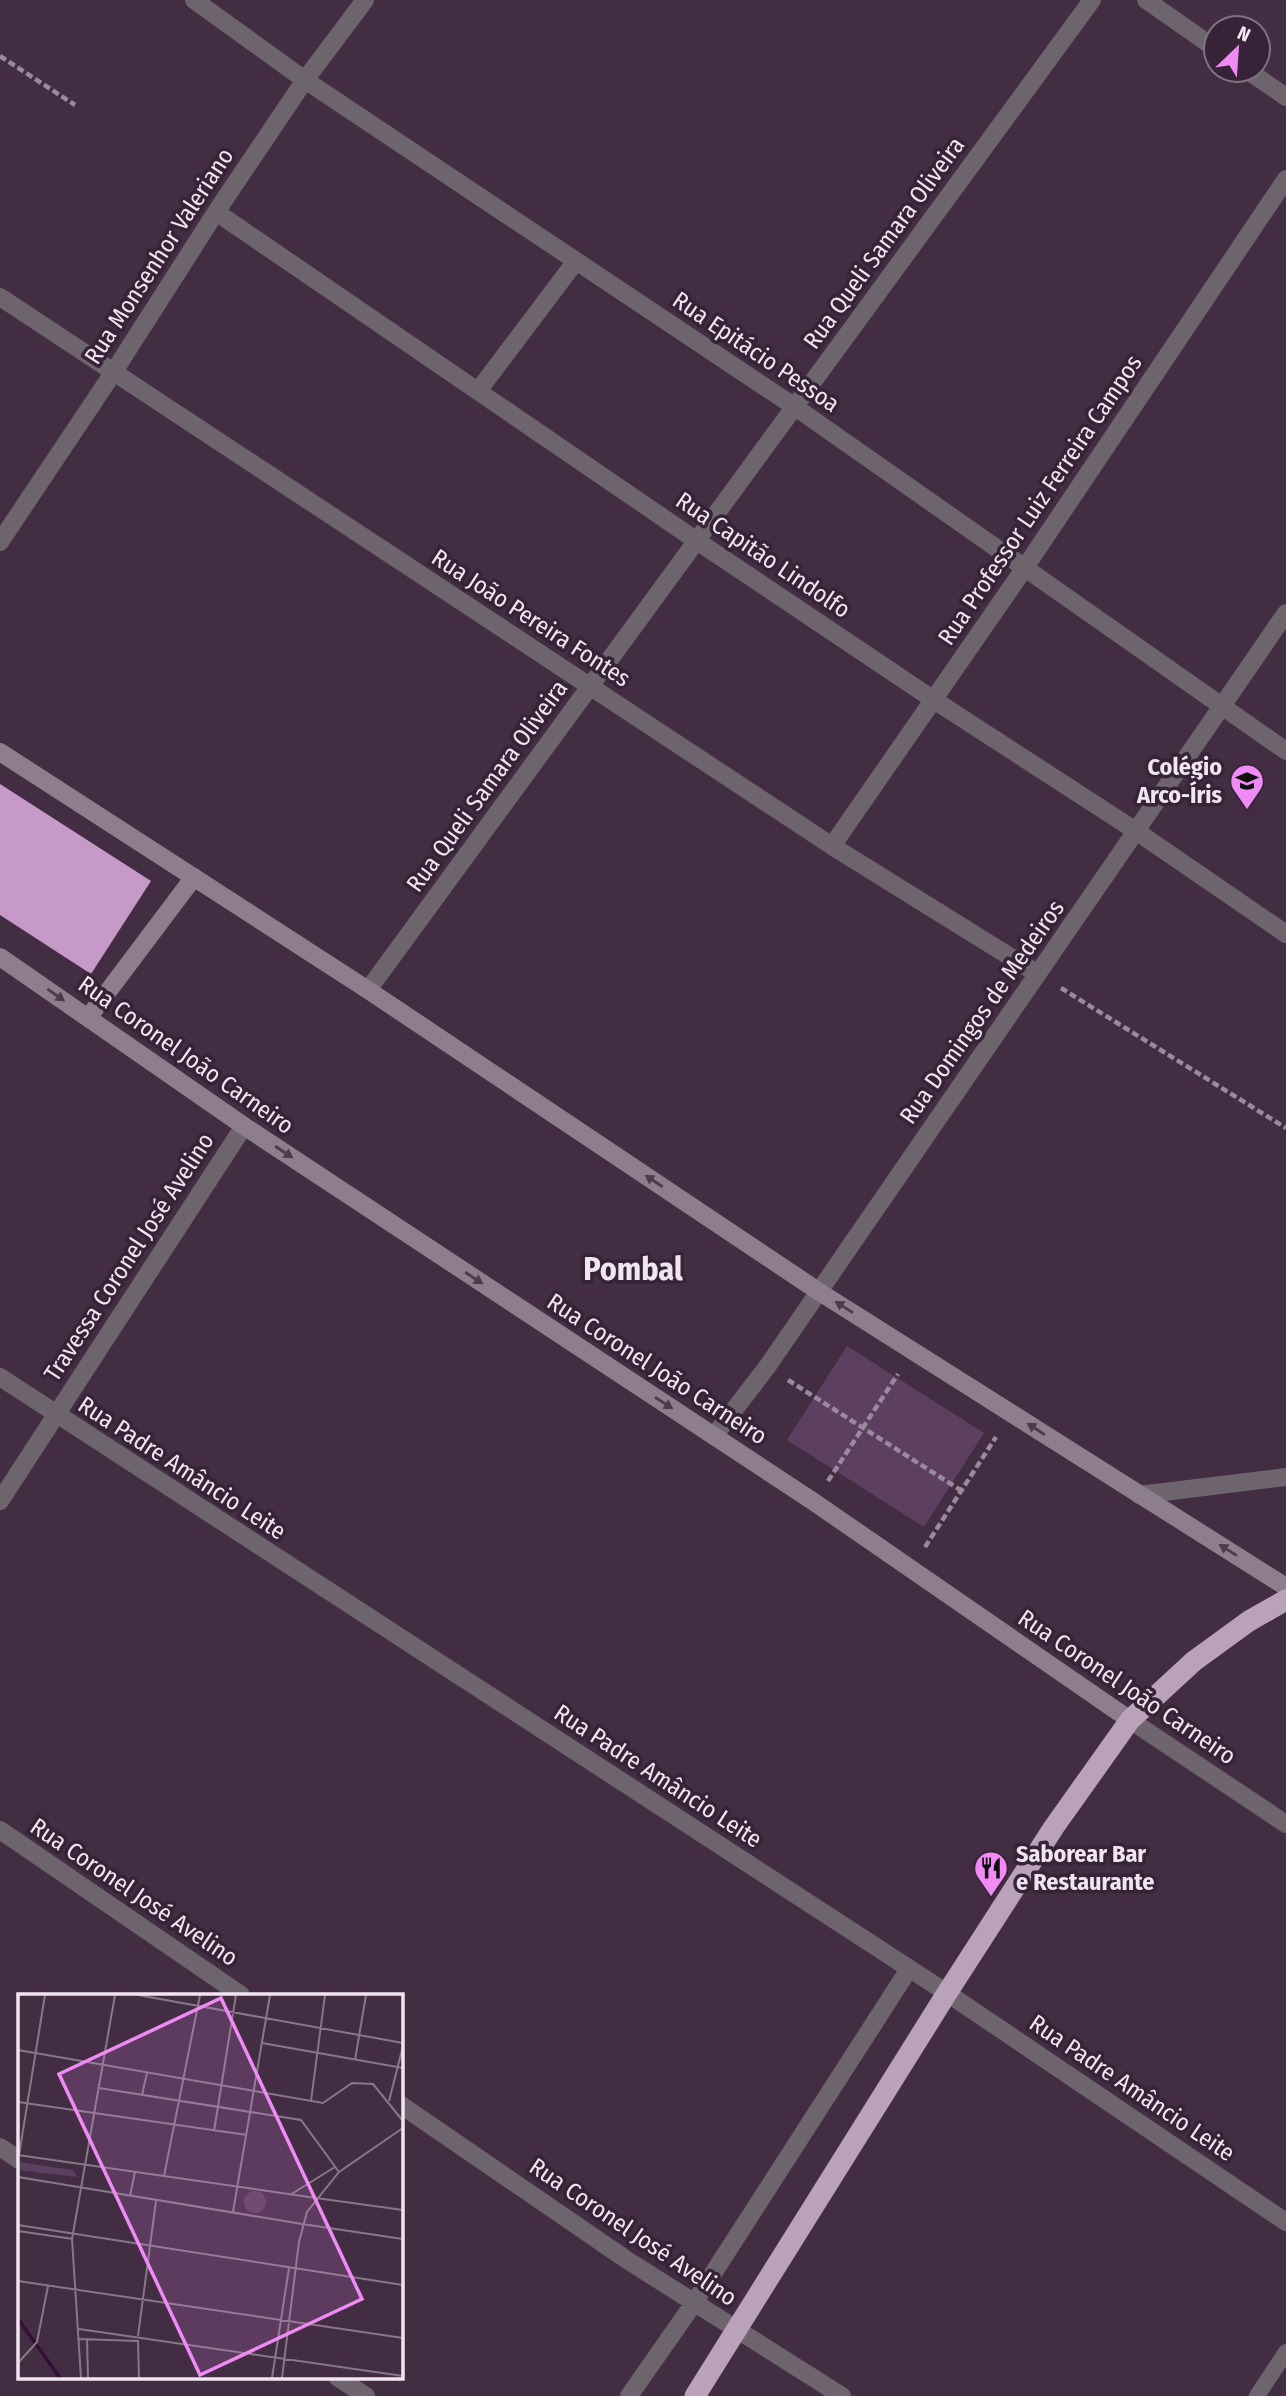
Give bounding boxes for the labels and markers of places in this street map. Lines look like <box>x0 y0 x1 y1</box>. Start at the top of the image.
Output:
place label: Colégio Arco-Íris <box>1136 753 1222 809</box>
school or university icon: Colégio Arco-Íris <box>1228 762 1266 811</box>
place label: Saborear Bar e Restaurante <box>1016 1840 1154 1896</box>
restaurant icon: Saborear Bar e Restaurante <box>972 1849 1010 1898</box>

